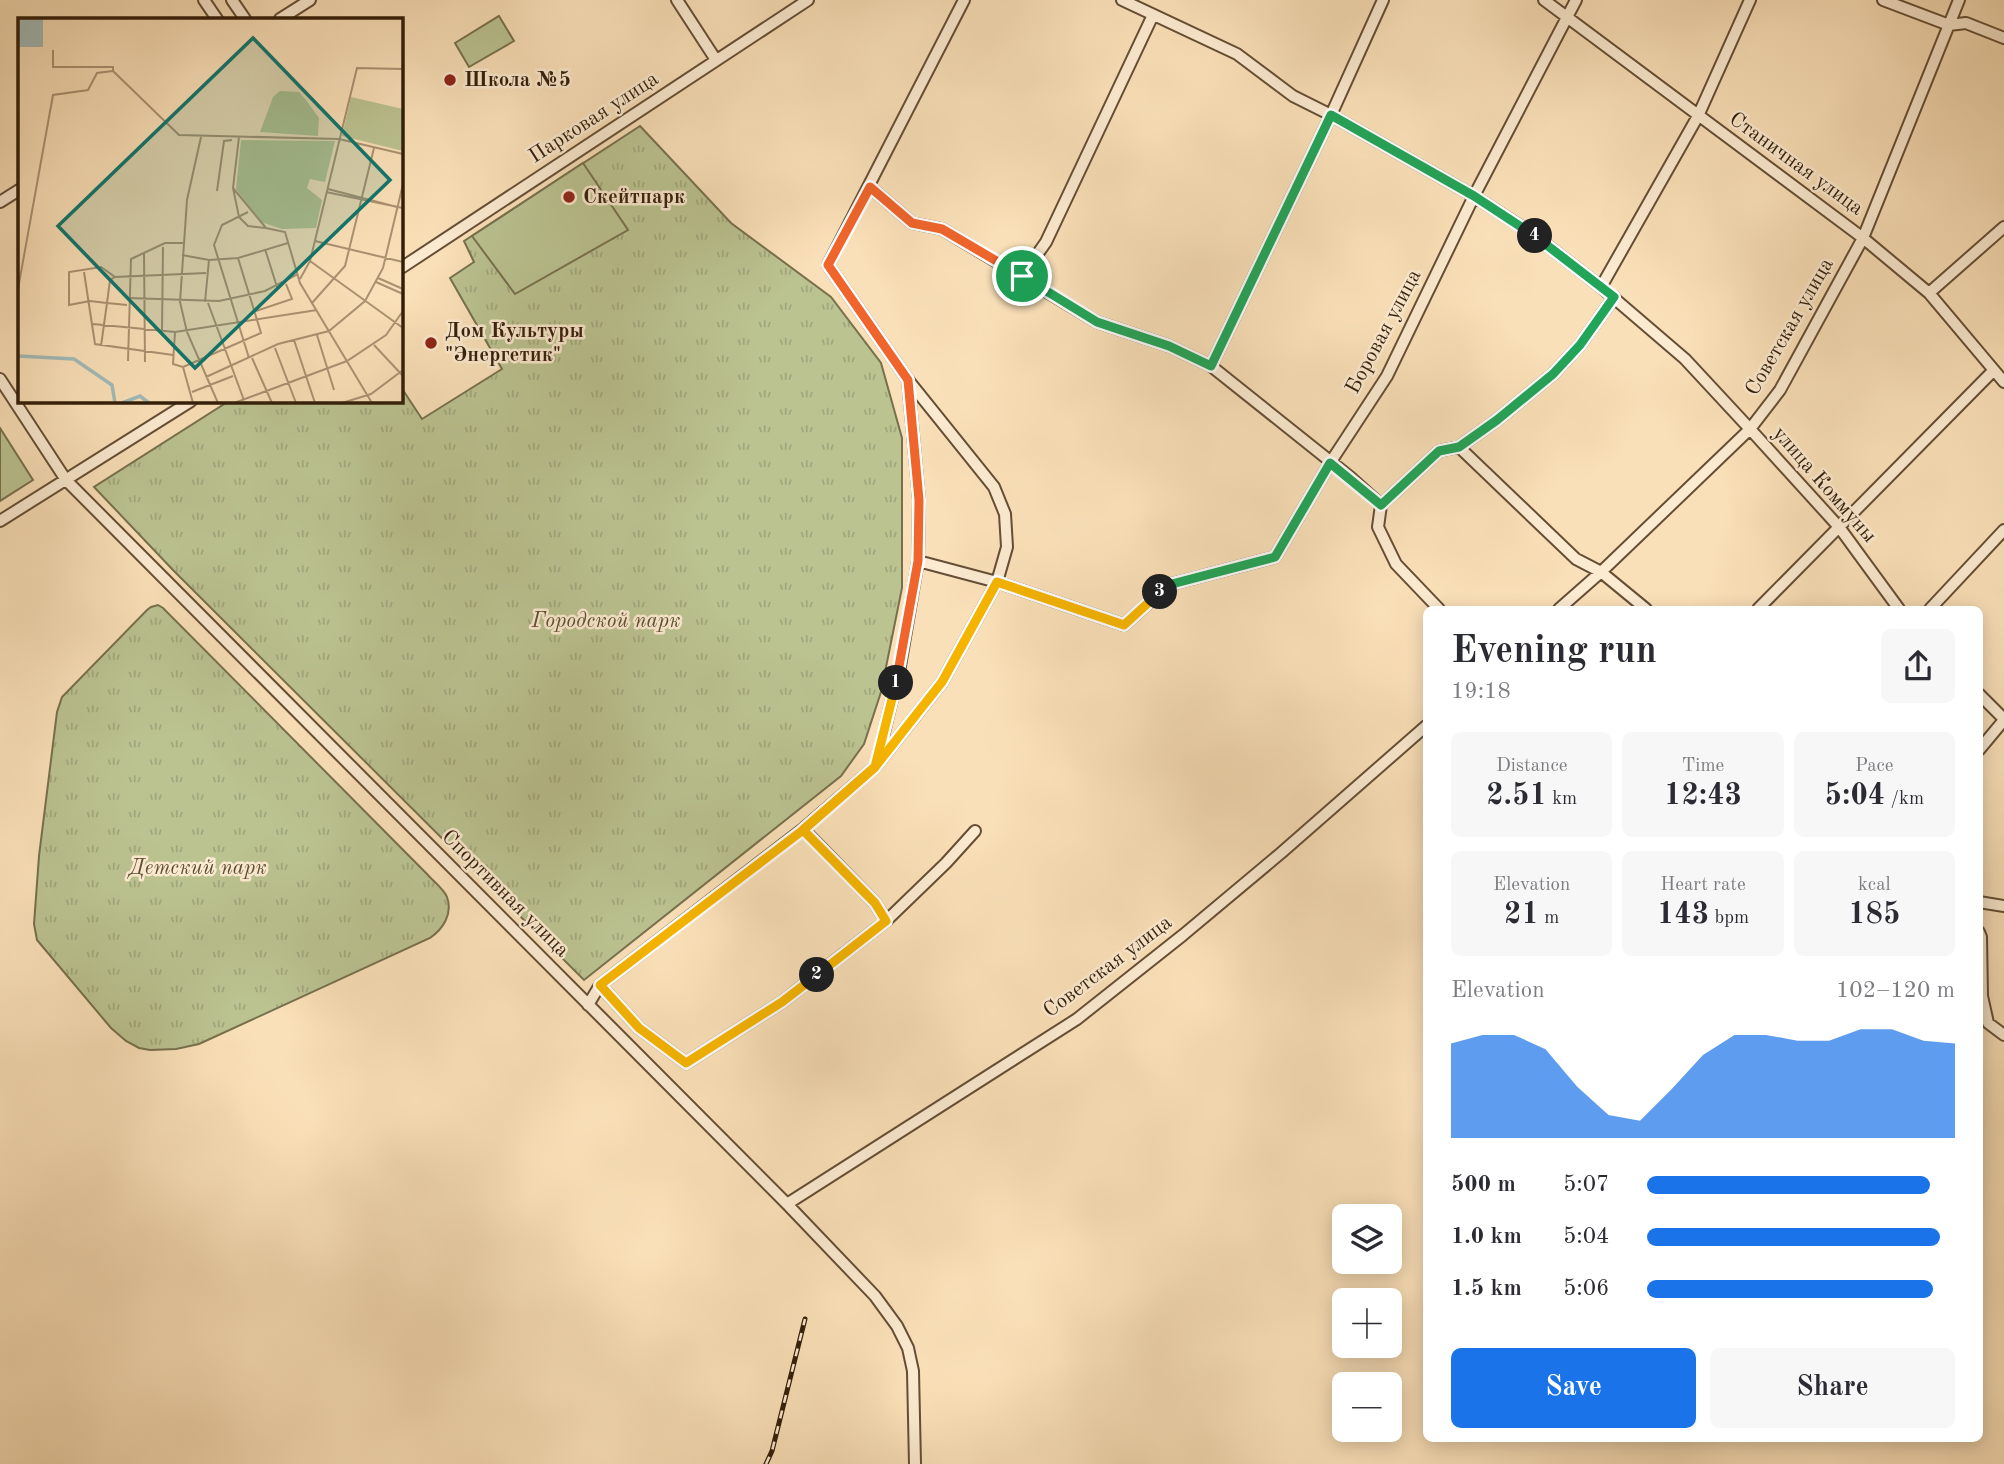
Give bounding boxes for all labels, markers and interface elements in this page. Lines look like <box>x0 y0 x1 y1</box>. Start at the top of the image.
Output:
inset map <box>18 18 402 402</box>
street label: Парковая улица <box>525 68 663 168</box>
place label: Школа №5 <box>464 70 571 91</box>
marker: Школа №5 <box>442 72 458 88</box>
street label: Станичная улица <box>1725 108 1867 220</box>
place label: Скейтпарк <box>583 187 685 208</box>
marker: Скейтпарк <box>561 189 577 205</box>
pin: 4 <box>1518 218 1552 254</box>
text: 4 <box>1529 226 1540 245</box>
pin <box>992 246 1052 306</box>
street label: Советская улица <box>1742 255 1838 399</box>
icon: arrive <box>1003 257 1041 295</box>
street label: Боровая улица <box>1342 266 1426 398</box>
place label: Дом Культуры "Энергетик" <box>445 321 584 366</box>
marker: Дом Культуры "Энергетик" <box>423 335 439 351</box>
street label: улица Коммуны <box>1768 423 1880 547</box>
pin: 3 <box>1142 574 1178 610</box>
text: 3 <box>1154 582 1165 601</box>
park label: Городской парк <box>530 611 681 632</box>
button: share <box>1881 629 1955 703</box>
text: Evening run <box>1451 633 1657 671</box>
pin: 1 <box>878 666 914 700</box>
text: 1 <box>890 673 901 692</box>
text: 19:18 <box>1451 680 1511 703</box>
text: Distance <box>1496 757 1567 776</box>
text: Time <box>1682 757 1724 776</box>
text: Pace <box>1855 757 1894 776</box>
text: 2.51 <box>1486 781 1547 811</box>
text: 12:43 <box>1664 781 1742 811</box>
text: 5:04 <box>1825 781 1885 811</box>
text: km <box>1547 790 1577 809</box>
text: /km <box>1885 790 1924 809</box>
street label: Спортивная улица <box>437 826 573 962</box>
park label: Детский парк <box>126 858 267 879</box>
text: Elevation <box>1493 876 1570 895</box>
text: Heart rate <box>1660 876 1746 895</box>
text: kcal <box>1858 876 1891 895</box>
text: 21 <box>1504 900 1539 930</box>
text: 143 <box>1657 900 1709 930</box>
text: 185 <box>1848 900 1900 930</box>
text: m <box>1539 909 1559 928</box>
text: bpm <box>1709 909 1749 928</box>
street label: Советская улица <box>1040 912 1176 1022</box>
pin: 2 <box>800 958 834 992</box>
text: 2 <box>811 965 822 984</box>
text: Elevation <box>1451 979 1545 1002</box>
text: 102–120 m <box>1836 979 1955 1002</box>
text: 500 m <box>1451 1173 1516 1196</box>
text: 5:07 <box>1563 1173 1609 1196</box>
map controls <box>1332 1204 1402 1442</box>
button: layers <box>1332 1204 1402 1274</box>
text: 1.0 km <box>1451 1225 1522 1248</box>
text: 5:04 <box>1563 1225 1609 1248</box>
text: 1.5 km <box>1451 1277 1522 1300</box>
text: 5:06 <box>1563 1277 1609 1300</box>
button: + <box>1332 1288 1402 1358</box>
button: Save <box>1451 1348 1696 1428</box>
button: Share <box>1710 1348 1955 1428</box>
button: − <box>1332 1372 1402 1442</box>

